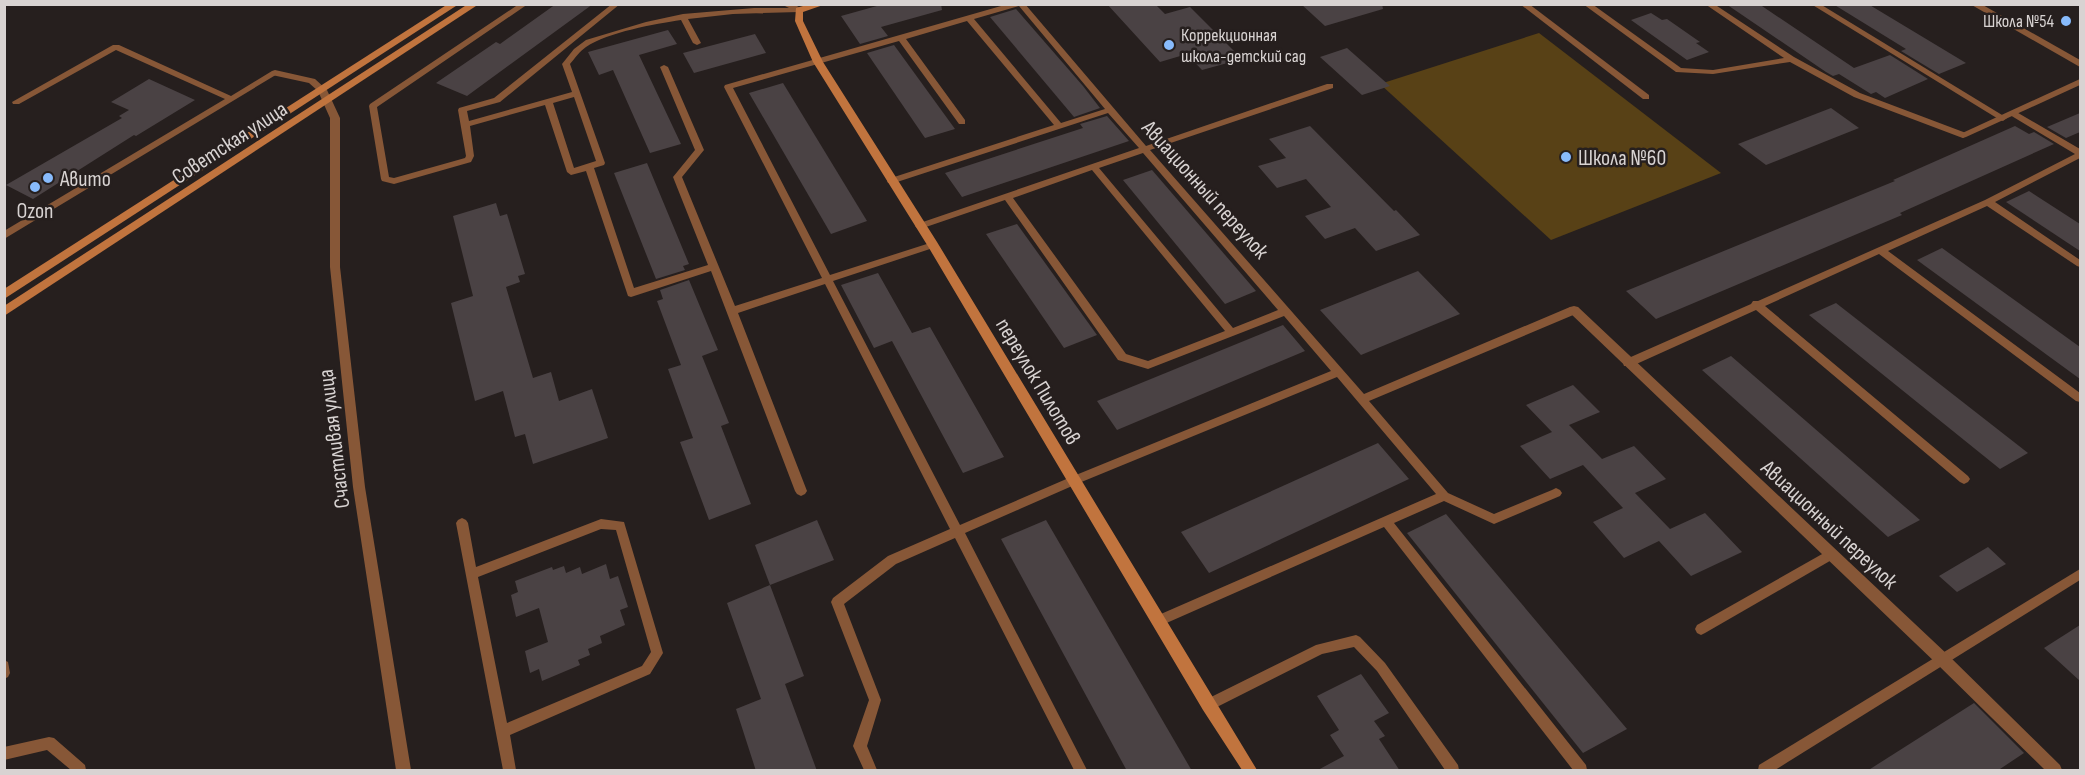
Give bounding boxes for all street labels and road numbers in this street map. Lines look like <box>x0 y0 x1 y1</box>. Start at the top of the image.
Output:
street label: Советская улица <box>167 96 293 191</box>
street label: Авиационный переулок <box>1135 114 1275 265</box>
street label: переулок Пилотов <box>989 314 1086 450</box>
street label: Счастливая улица <box>313 368 356 510</box>
street label: Авиационный переулок <box>1754 454 1903 596</box>

